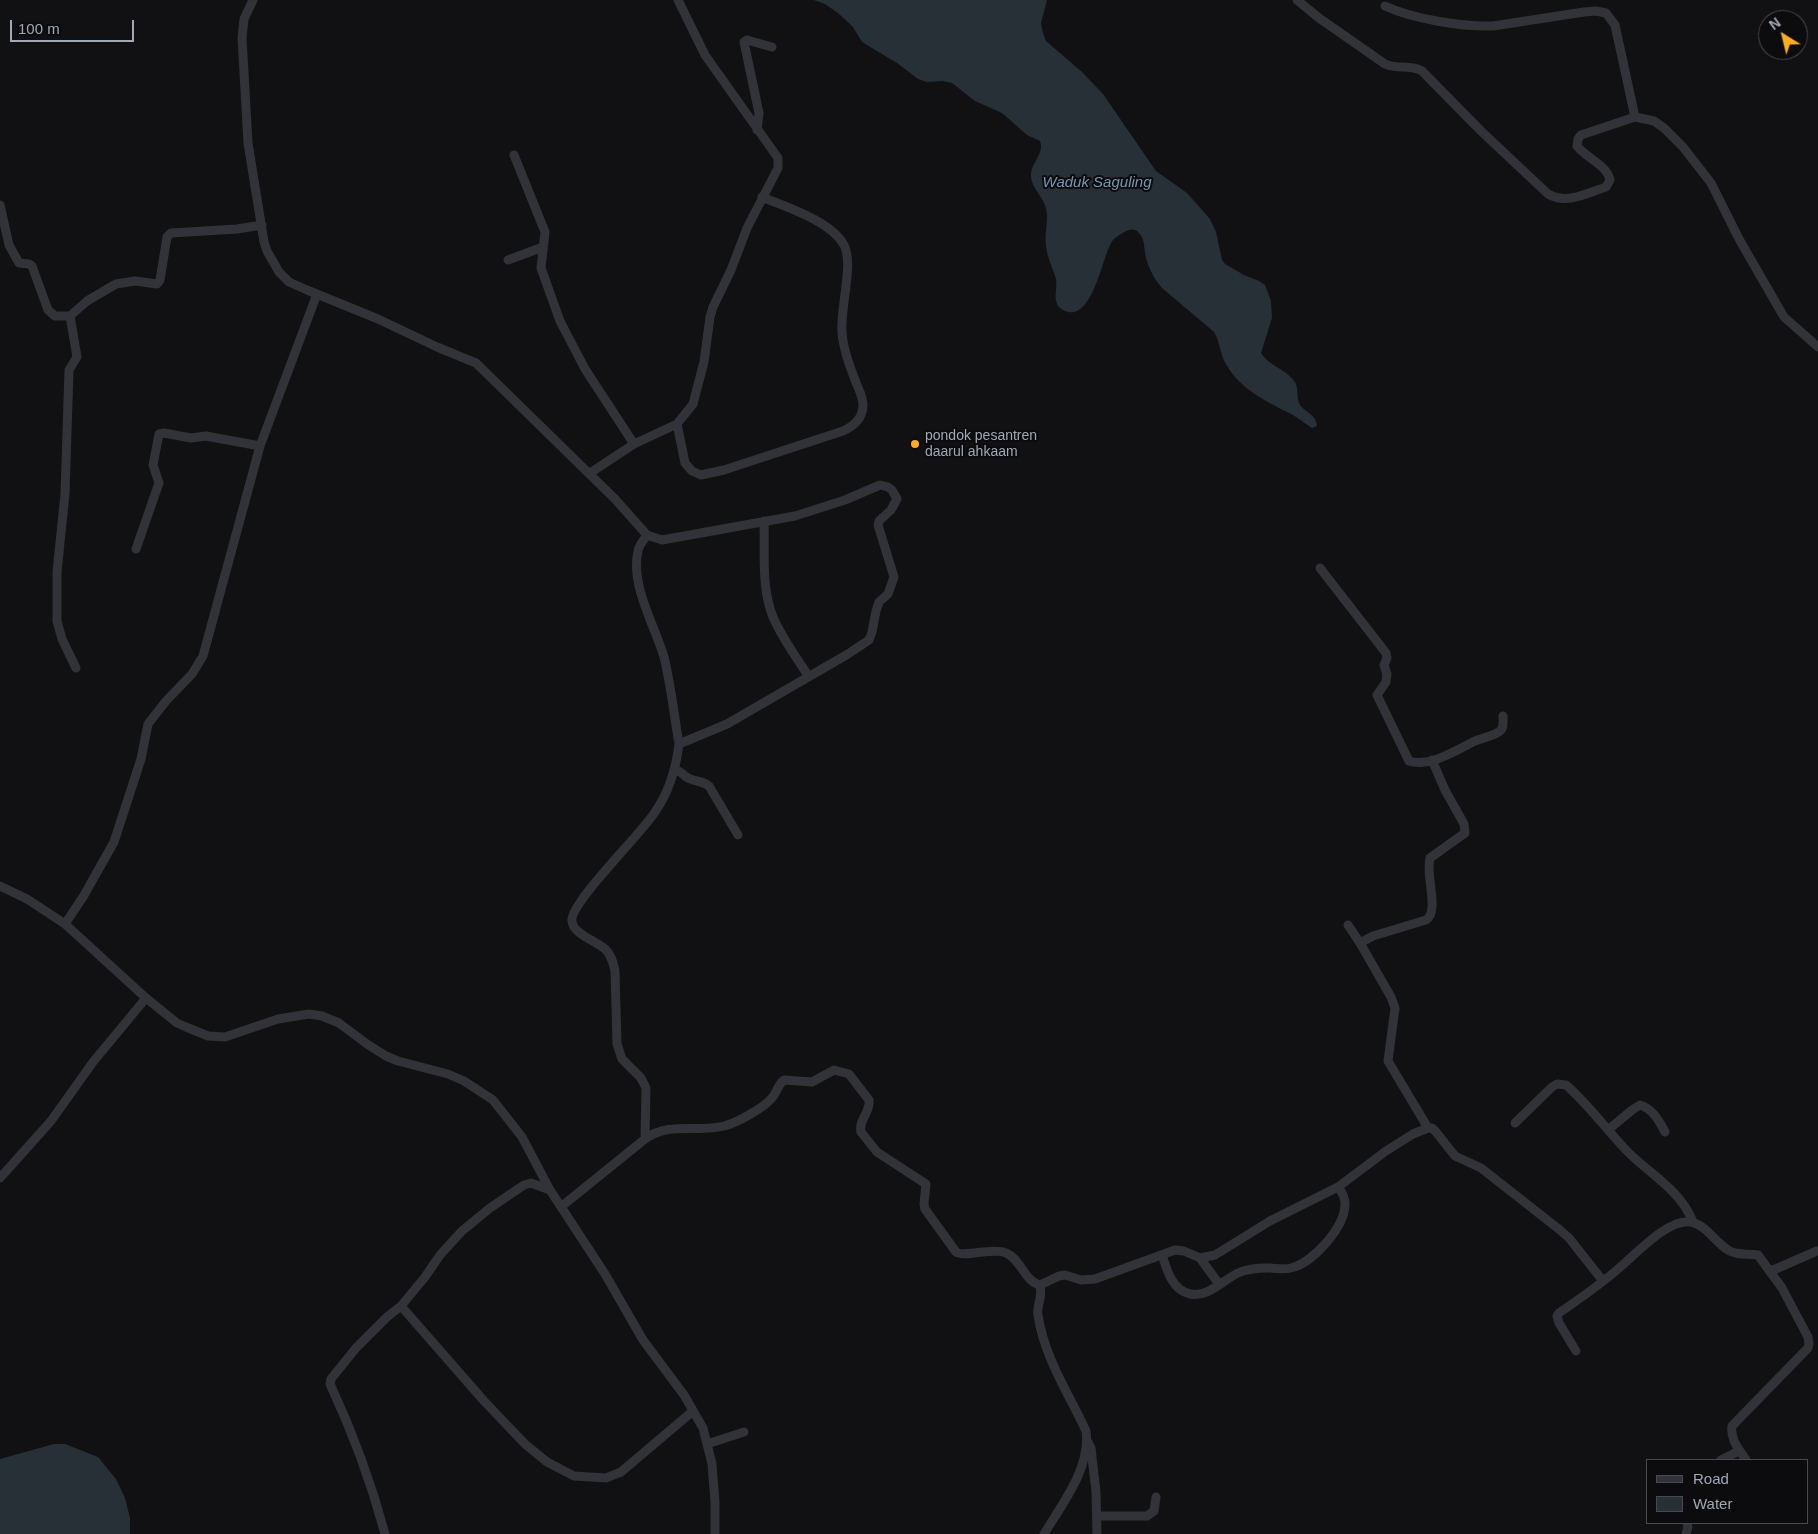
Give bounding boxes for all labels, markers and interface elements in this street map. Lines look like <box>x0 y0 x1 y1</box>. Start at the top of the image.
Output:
scale bar <box>12 10 136 42</box>
north arrow <box>1758 10 1808 60</box>
text: N <box>1766 14 1784 33</box>
text: 100 m <box>18 20 60 37</box>
water label: Waduk Saguling <box>1043 174 1151 192</box>
place label: pondok pesantren daarul ahkaam <box>925 428 1037 461</box>
marker: pondok pesantren daarul ahkaam <box>909 438 921 450</box>
legend <box>1646 1459 1808 1524</box>
text: Road <box>1693 1470 1729 1487</box>
text: Water <box>1693 1495 1732 1512</box>

